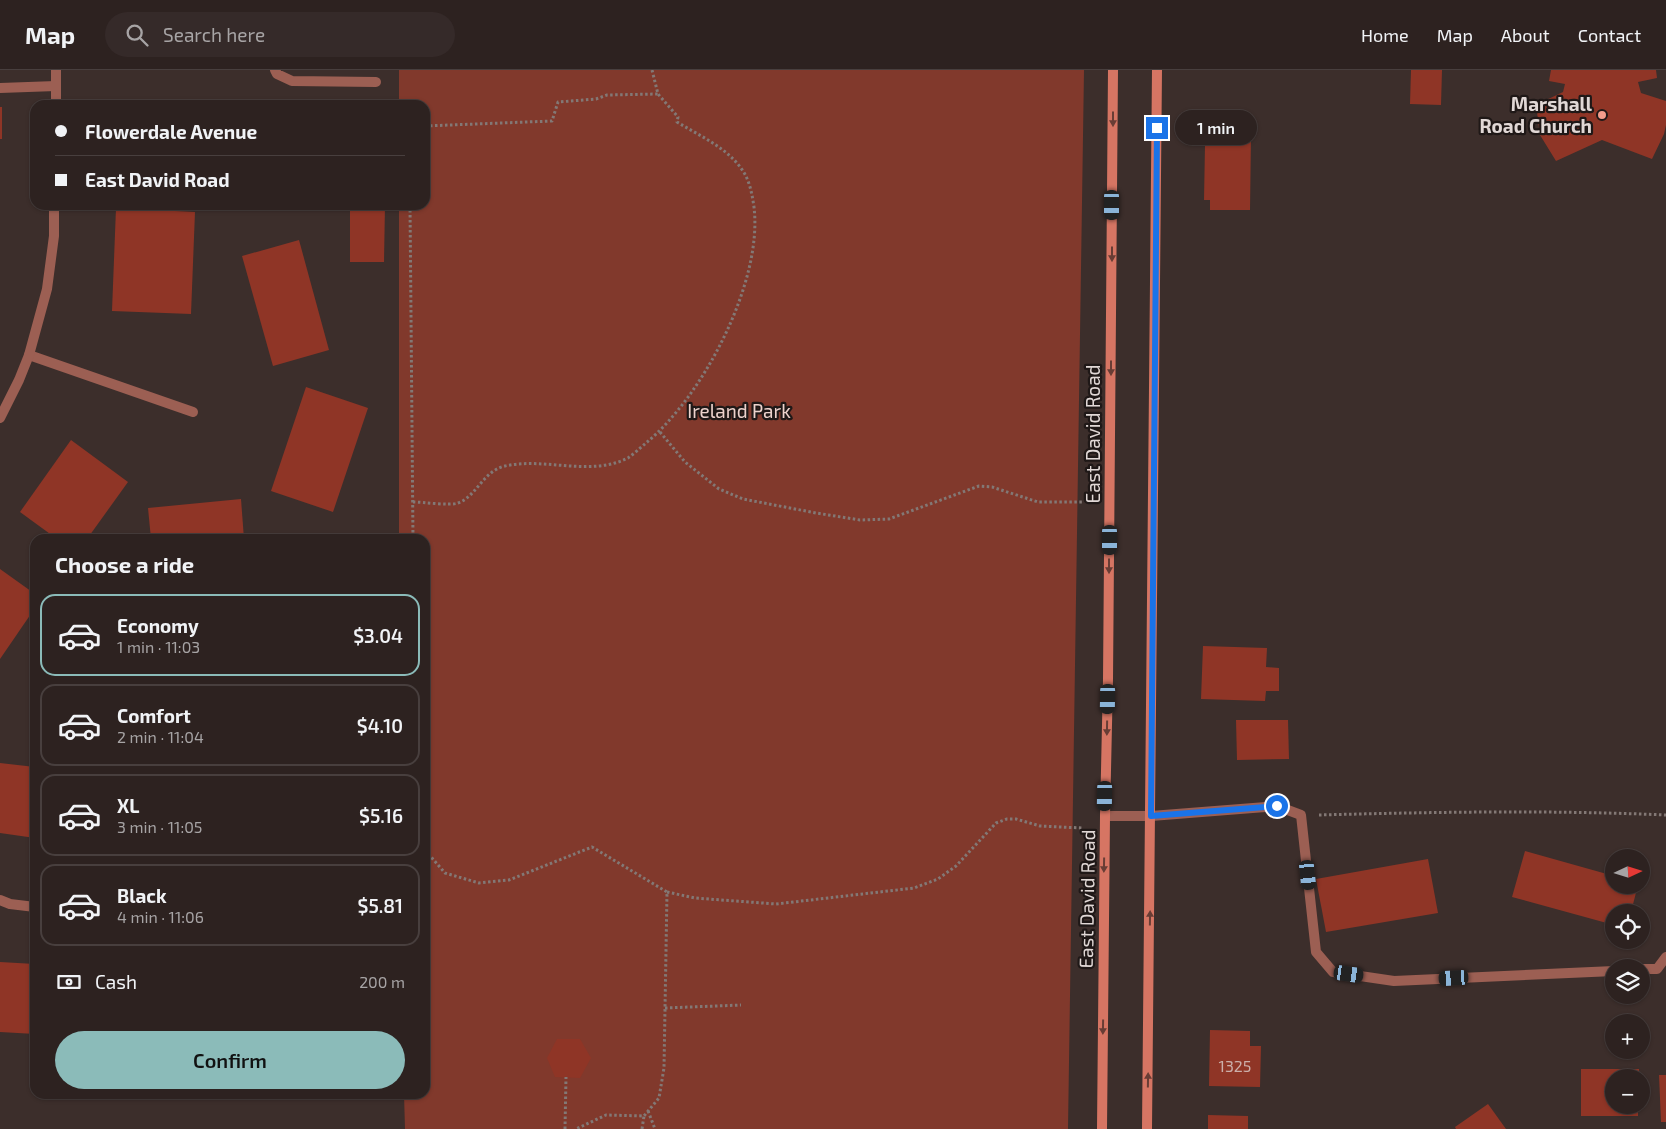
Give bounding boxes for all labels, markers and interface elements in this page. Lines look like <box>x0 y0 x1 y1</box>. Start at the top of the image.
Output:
search box <box>105 12 455 57</box>
text: Map <box>25 20 75 49</box>
icon: search <box>123 21 151 49</box>
text: Search here <box>163 23 265 46</box>
text: Home <box>1361 24 1409 46</box>
text: Map <box>1437 24 1473 46</box>
text: About <box>1501 24 1550 46</box>
text: Contact <box>1578 24 1641 46</box>
place label: Marshall Road Church <box>1479 92 1593 137</box>
marker: Marshall Road Church <box>1596 109 1608 121</box>
callout: 1 min <box>1174 110 1257 146</box>
one-way arrow <box>1109 111 1117 127</box>
route end <box>1146 117 1168 139</box>
text: 1 min <box>1197 118 1235 137</box>
text: Flowerdale Avenue <box>85 120 257 143</box>
text: East David Road <box>85 168 230 191</box>
car <box>1104 190 1119 220</box>
one-way arrow <box>1108 246 1116 262</box>
one-way arrow <box>1107 361 1115 377</box>
street label: East David Road <box>1081 365 1104 503</box>
park label: Ireland Park <box>687 399 791 422</box>
car <box>1102 525 1117 555</box>
text: Choose a ride <box>55 551 194 577</box>
one-way arrow <box>1105 558 1113 574</box>
icon: car <box>57 613 102 658</box>
text: Economy <box>117 614 199 637</box>
text: $3.04 <box>353 624 403 647</box>
text: 1 min · 11:03 <box>117 637 200 656</box>
car <box>1100 684 1115 714</box>
icon: car <box>57 703 102 748</box>
text: Comfort <box>117 704 191 727</box>
text: $4.10 <box>357 714 403 737</box>
one-way arrow <box>1103 720 1111 736</box>
text: 2 min · 11:04 <box>117 727 204 746</box>
car <box>1097 781 1112 811</box>
icon: car <box>57 793 102 838</box>
text: XL <box>117 794 139 817</box>
route start <box>1266 795 1288 817</box>
text: $5.16 <box>359 804 403 827</box>
text: 3 min · 11:05 <box>117 817 202 836</box>
street label: East David Road <box>1074 829 1099 969</box>
north arrow <box>1605 849 1650 894</box>
map controls <box>1605 849 1650 1114</box>
one-way arrow <box>1100 857 1108 873</box>
car <box>1298 859 1317 891</box>
icon: car <box>57 883 102 928</box>
text: Black <box>117 884 167 907</box>
text: $5.81 <box>358 894 403 917</box>
button: locate <box>1605 904 1650 949</box>
text: 4 min · 11:06 <box>117 907 204 926</box>
one-way arrow <box>1146 910 1154 926</box>
button: layers <box>1605 959 1650 1004</box>
car <box>1333 964 1364 984</box>
icon: cash <box>55 968 83 996</box>
text: Cash <box>95 970 137 993</box>
car <box>1438 970 1469 986</box>
text: 200 m <box>359 972 405 991</box>
button: + <box>1605 1014 1650 1059</box>
one-way arrow <box>1099 1019 1107 1035</box>
button: Confirm <box>55 1031 405 1089</box>
house number: 1325 <box>1219 1056 1251 1075</box>
button: − <box>1605 1069 1650 1114</box>
one-way arrow <box>1144 1072 1152 1088</box>

